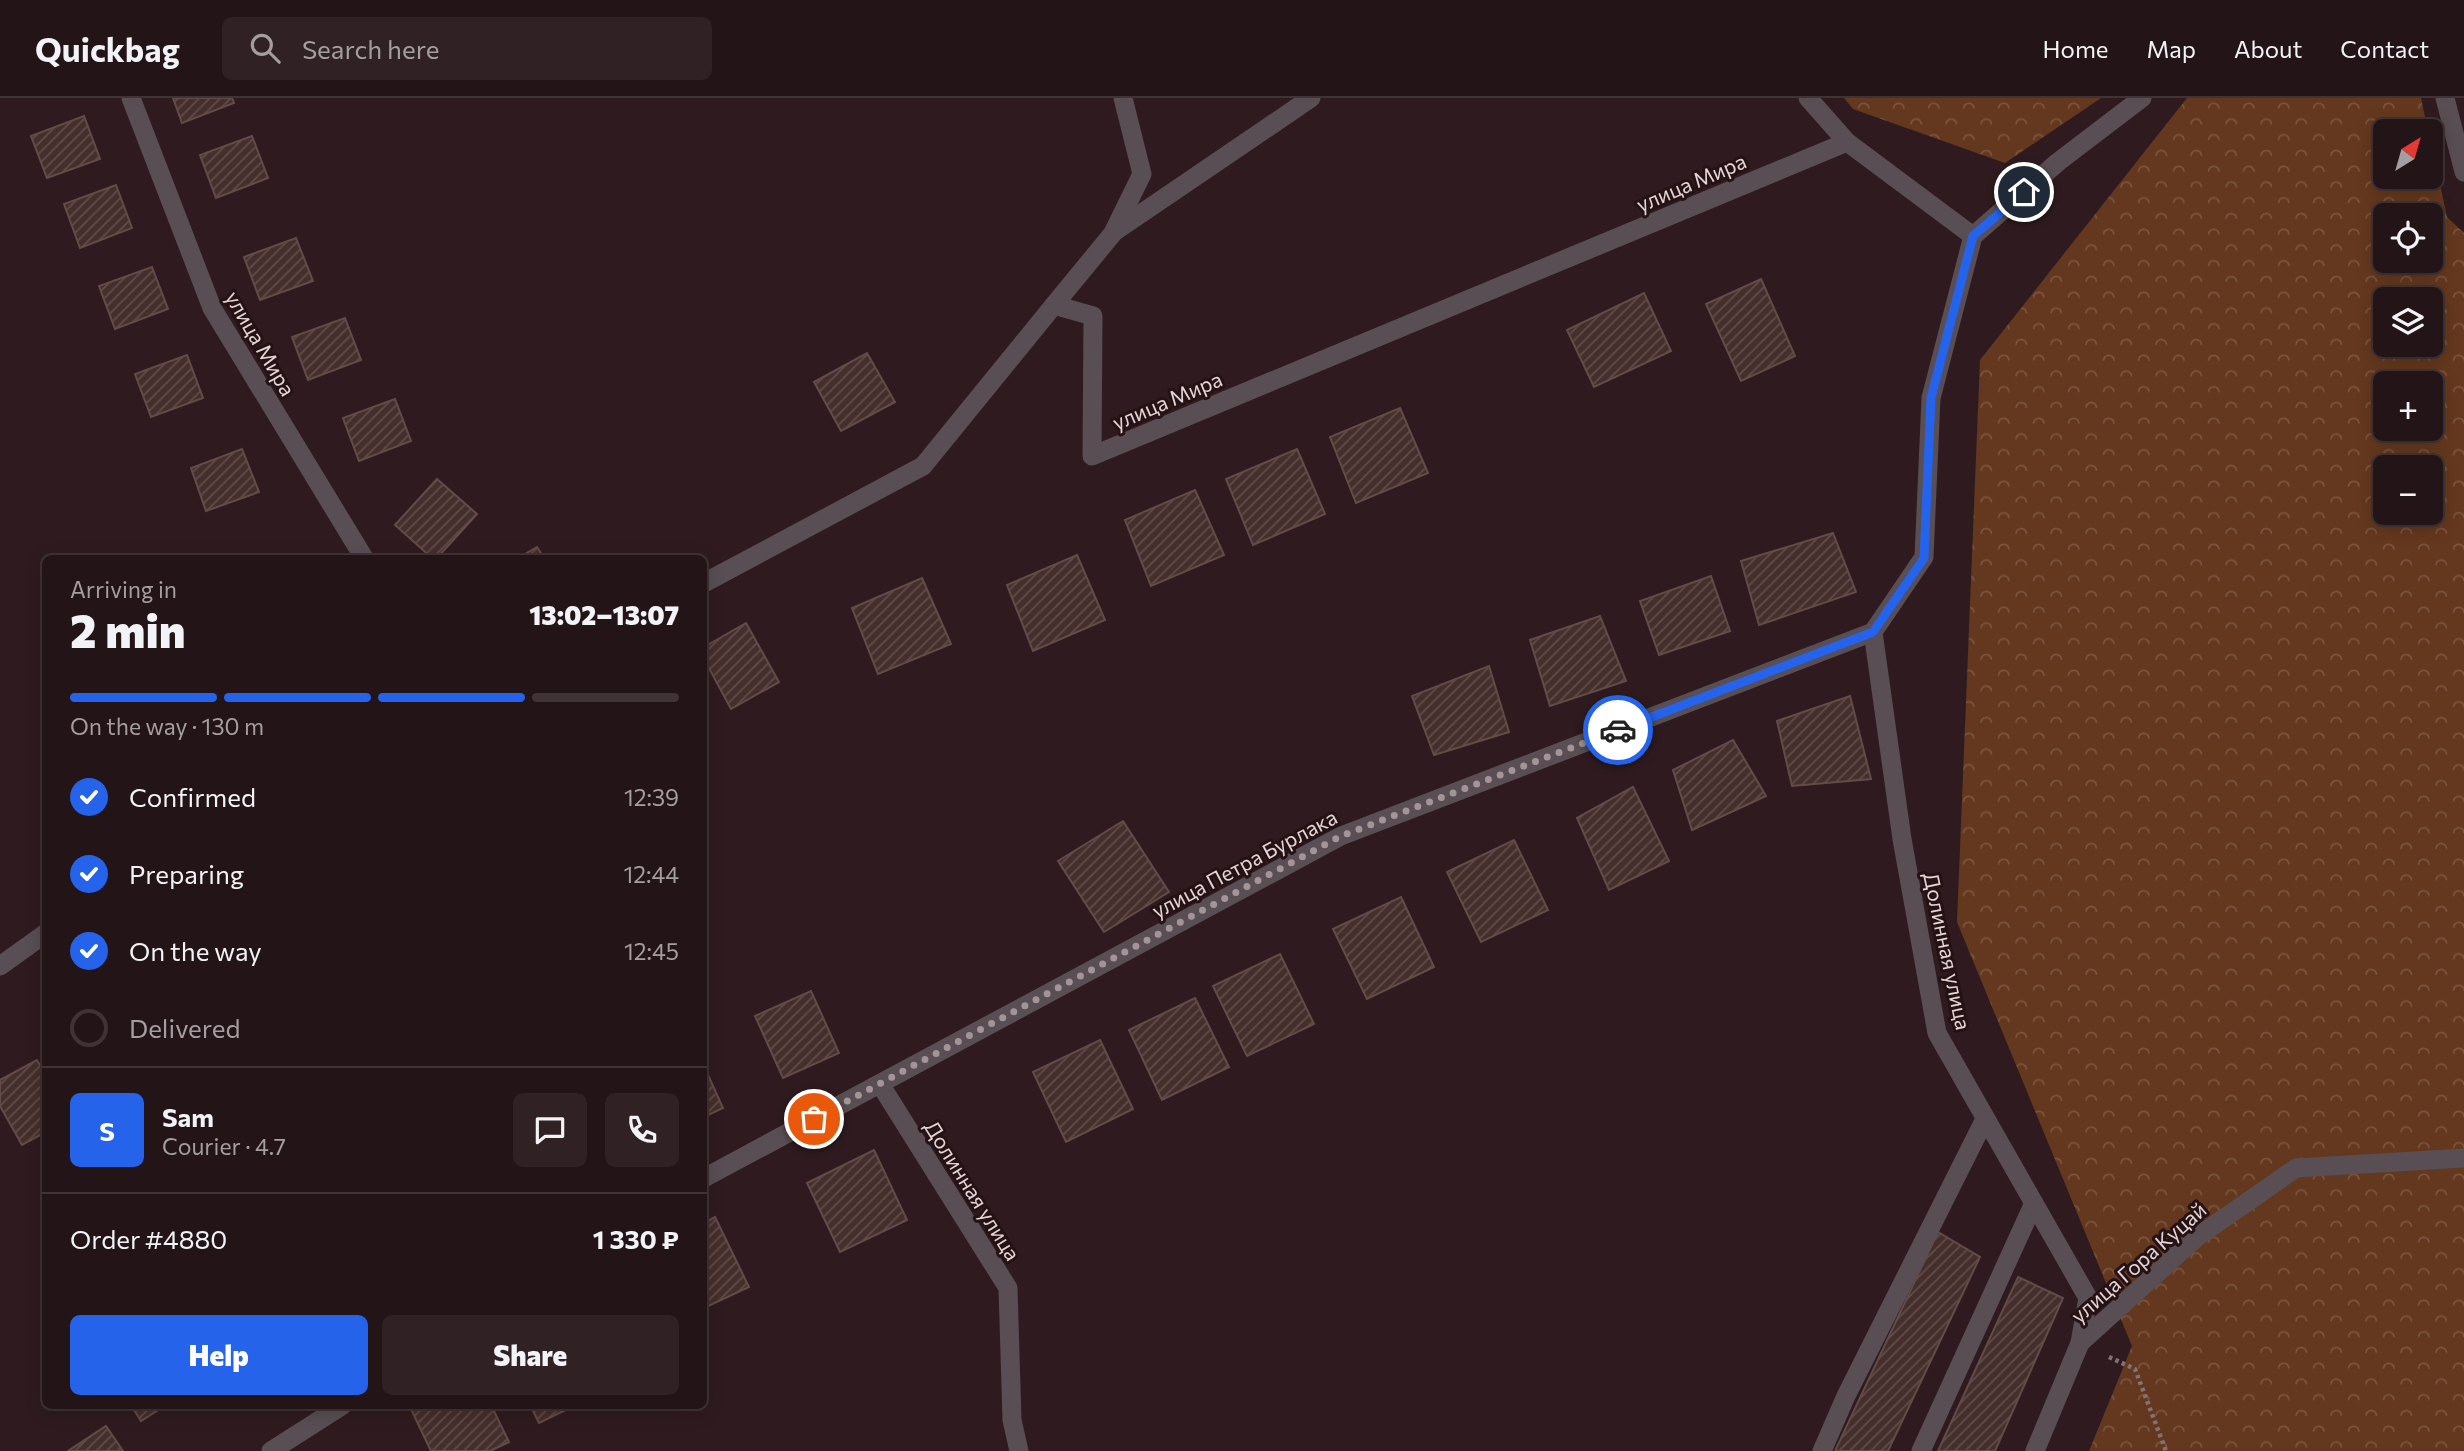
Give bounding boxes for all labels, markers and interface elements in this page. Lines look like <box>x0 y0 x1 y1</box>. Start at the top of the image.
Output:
search box <box>222 17 712 80</box>
text: Quickbag <box>35 28 180 69</box>
icon: search <box>246 29 284 67</box>
text: Search here <box>302 33 439 64</box>
text: Home <box>2043 34 2109 63</box>
text: Map <box>2147 34 2196 63</box>
text: About <box>2234 34 2302 63</box>
text: Contact <box>2340 34 2429 63</box>
north arrow <box>2373 119 2443 189</box>
map controls <box>2373 119 2443 525</box>
street label: улица Мира <box>1632 148 1750 216</box>
pin <box>1994 162 2054 222</box>
icon: home <box>2005 173 2043 211</box>
button: locate <box>2373 203 2443 273</box>
street label: улица Мира <box>221 286 301 400</box>
button: layers <box>2373 287 2443 357</box>
street label: улица Мира <box>1108 366 1226 434</box>
button: + <box>2373 371 2443 441</box>
button: − <box>2373 455 2443 525</box>
text: Arriving in <box>70 575 177 603</box>
text: 13:02–13:07 <box>529 599 679 630</box>
text: 2 min <box>70 601 186 657</box>
courier <box>1583 695 1653 765</box>
icon: car <box>1599 711 1637 749</box>
text: On the way · 130 m <box>70 712 264 740</box>
icon: check <box>70 778 108 816</box>
text: Confirmed <box>129 781 256 812</box>
text: 12:39 <box>624 783 679 811</box>
street label: улица Петра Бурлака <box>1147 804 1341 922</box>
icon: check <box>70 855 108 893</box>
text: Preparing <box>129 858 244 889</box>
text: 12:44 <box>623 860 679 888</box>
street label: Долинная улица <box>1919 870 1977 1032</box>
icon: check <box>70 932 108 970</box>
text: On the way <box>129 935 262 966</box>
text: 12:45 <box>624 937 679 965</box>
text: Delivered <box>129 1012 240 1043</box>
pin <box>784 1089 844 1149</box>
button: chat <box>513 1093 587 1167</box>
button: phone <box>605 1093 679 1167</box>
icon: bag <box>795 1100 833 1138</box>
text: Sam <box>162 1101 214 1132</box>
text: S <box>99 1115 115 1146</box>
street label: Долинная улица <box>920 1115 1026 1265</box>
text: Courier · 4.7 <box>162 1132 286 1160</box>
street label: улица Гора Куцай <box>2065 1197 2211 1327</box>
text: Order #4880 <box>70 1223 227 1254</box>
text: 1 330 ₽ <box>593 1223 679 1254</box>
button: Help <box>70 1315 368 1395</box>
button: Share <box>382 1315 679 1395</box>

